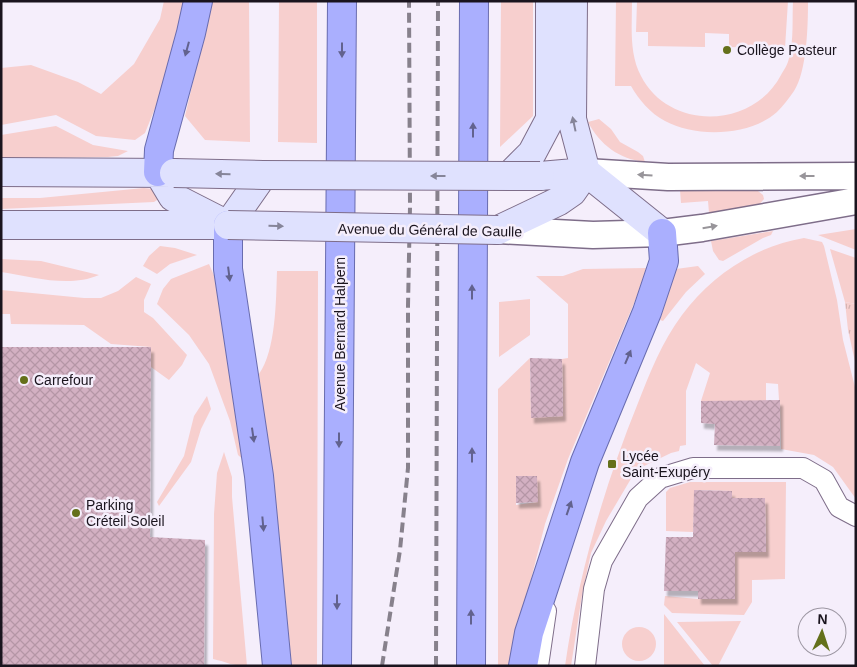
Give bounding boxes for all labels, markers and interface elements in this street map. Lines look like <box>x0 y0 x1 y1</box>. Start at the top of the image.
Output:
one-way arrow <box>182 41 190 56</box>
one-way arrow <box>338 42 346 58</box>
place label: Collège Pasteur <box>737 42 837 58</box>
marker: Collège Pasteur <box>721 44 733 56</box>
one-way arrow <box>570 117 578 132</box>
one-way arrow <box>469 121 477 137</box>
one-way arrow <box>215 170 231 178</box>
one-way arrow <box>636 171 652 179</box>
one-way arrow <box>430 172 446 180</box>
one-way arrow <box>799 172 815 180</box>
street label: Avenue du Général de Gaulle <box>338 220 522 240</box>
one-way arrow <box>269 222 285 230</box>
one-way arrow <box>703 222 719 230</box>
street label: Avenue Bernard Halpern <box>332 257 348 411</box>
one-way arrow <box>225 266 233 282</box>
one-way arrow <box>468 284 476 300</box>
one-way arrow <box>624 350 632 364</box>
place label: Carrefour <box>34 372 93 388</box>
marker: Carrefour <box>18 374 30 386</box>
one-way arrow <box>249 427 257 443</box>
one-way arrow <box>335 432 343 448</box>
one-way arrow <box>468 446 476 462</box>
place label: Lycée Saint-Exupéry <box>622 448 710 480</box>
marker: Lycée Saint-Exupéry <box>606 458 618 470</box>
place label: Parking Créteil Soleil <box>86 497 165 529</box>
one-way arrow <box>566 501 574 516</box>
marker: Parking Créteil Soleil <box>70 507 82 519</box>
one-way arrow <box>260 517 268 533</box>
one-way arrow <box>333 595 341 611</box>
north arrow <box>797 607 847 657</box>
one-way arrow <box>467 609 475 625</box>
text: N <box>817 611 828 627</box>

